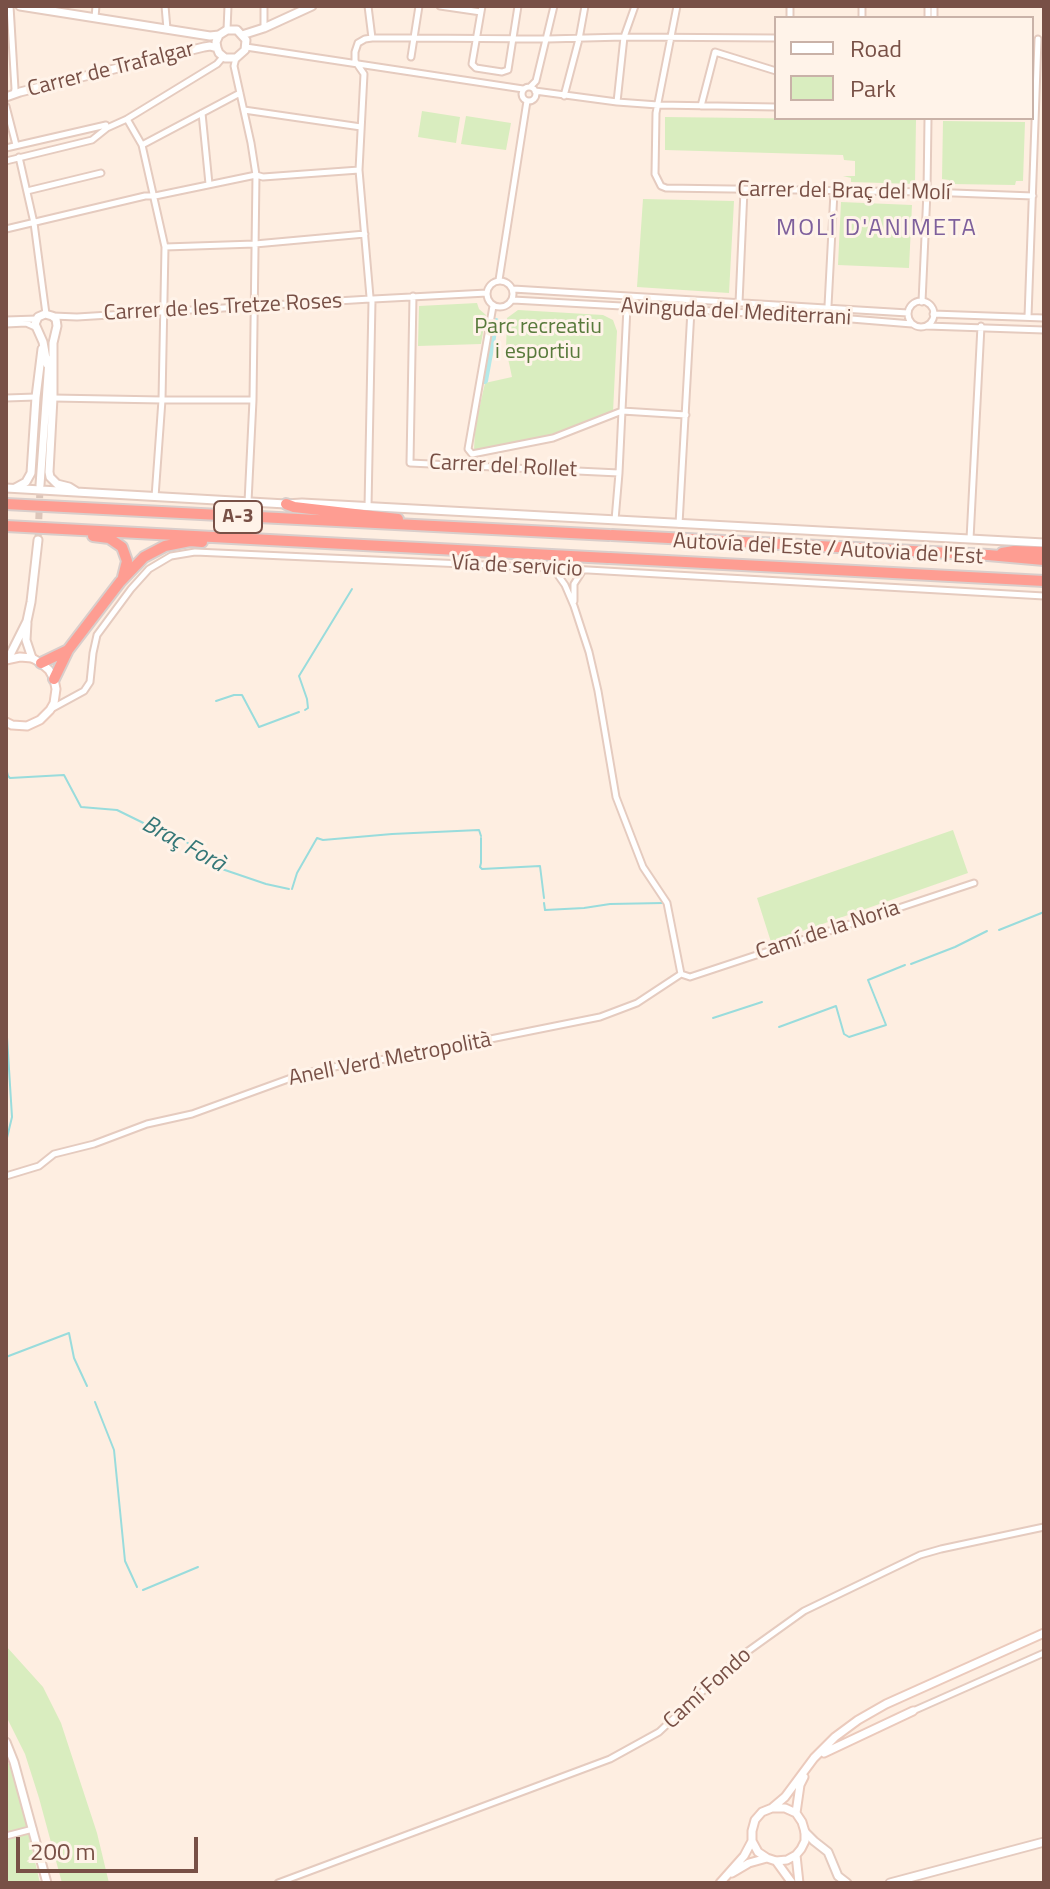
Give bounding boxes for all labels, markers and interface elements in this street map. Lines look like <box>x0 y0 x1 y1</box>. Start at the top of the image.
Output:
legend <box>774 16 1034 120</box>
text: Road <box>850 30 902 66</box>
street label: Carrer de Trafalgar <box>25 37 197 103</box>
text: Park <box>850 70 896 106</box>
street label: Carrer del Braç del Molí <box>737 177 951 207</box>
district label: MOLÍ D'ANIMETA <box>776 215 978 243</box>
street label: Carrer de les Tretze Roses <box>103 289 343 327</box>
street label: Avinguda del Mediterrani <box>620 294 852 332</box>
park label: Parc recreatiu i esportiu <box>474 315 602 366</box>
street label: Carrer del Rollet <box>428 450 578 484</box>
road number: A-3 <box>214 501 262 533</box>
street label: Autovía del Este / Autovia de l'Est <box>672 529 984 571</box>
street label: Vía de servicio <box>451 550 583 584</box>
water label: Braç Forà <box>136 810 230 880</box>
street label: Camí de la Noria <box>753 895 903 967</box>
street label: Anell Verd Metropolità <box>286 1027 494 1093</box>
street label: Camí Fondo <box>659 1643 757 1735</box>
scale bar <box>20 1821 202 1871</box>
text: 200 m <box>30 1833 96 1869</box>

